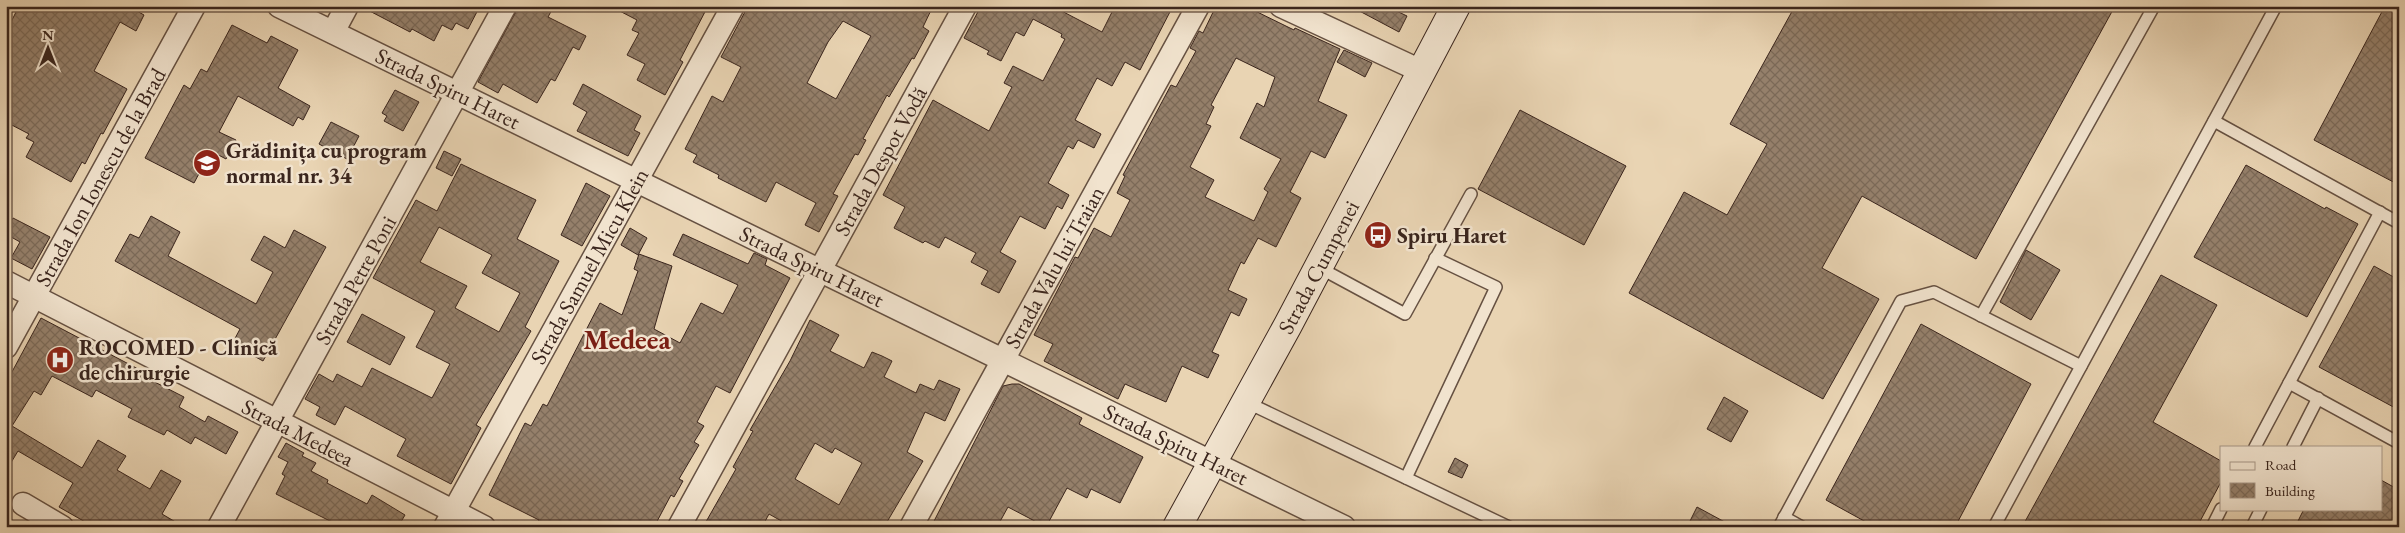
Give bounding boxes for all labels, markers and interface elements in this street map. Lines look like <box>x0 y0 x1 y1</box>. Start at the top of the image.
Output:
north arrow <box>22 22 72 72</box>
text: N <box>42 26 54 44</box>
street label: Strada Spiru Haret <box>371 41 525 136</box>
street label: Strada Ion Ionescu de la Brad <box>28 62 173 292</box>
street label: Strada Despot Vodă <box>827 81 934 241</box>
place label: Grădinița cu program normal nr. 34 <box>226 136 427 190</box>
school or university icon: Grădinița cu program normal nr. 34 <box>192 148 222 178</box>
street label: Strada Samuel Micu Klein <box>524 163 656 369</box>
street label: Strada Valu lui Traian <box>998 181 1111 354</box>
street label: Strada Cumpenei <box>1271 195 1366 339</box>
street label: Strada Petre Poni <box>308 211 403 350</box>
street label: Strada Spiru Haret <box>735 219 889 314</box>
bus stop icon: Spiru Haret <box>1363 220 1393 250</box>
place label: Spiru Haret <box>1397 221 1507 250</box>
district label: Medeea <box>583 321 671 357</box>
place label: ROCOMED - Clinică de chirurgie <box>79 333 278 387</box>
hospital icon: ROCOMED - Clinică de chirurgie <box>45 345 75 375</box>
street label: Strada Medeea <box>237 392 359 473</box>
street label: Strada Spiru Haret <box>1099 397 1253 492</box>
legend <box>2220 446 2382 510</box>
text: Road <box>2265 455 2297 474</box>
text: Building <box>2265 481 2315 500</box>

